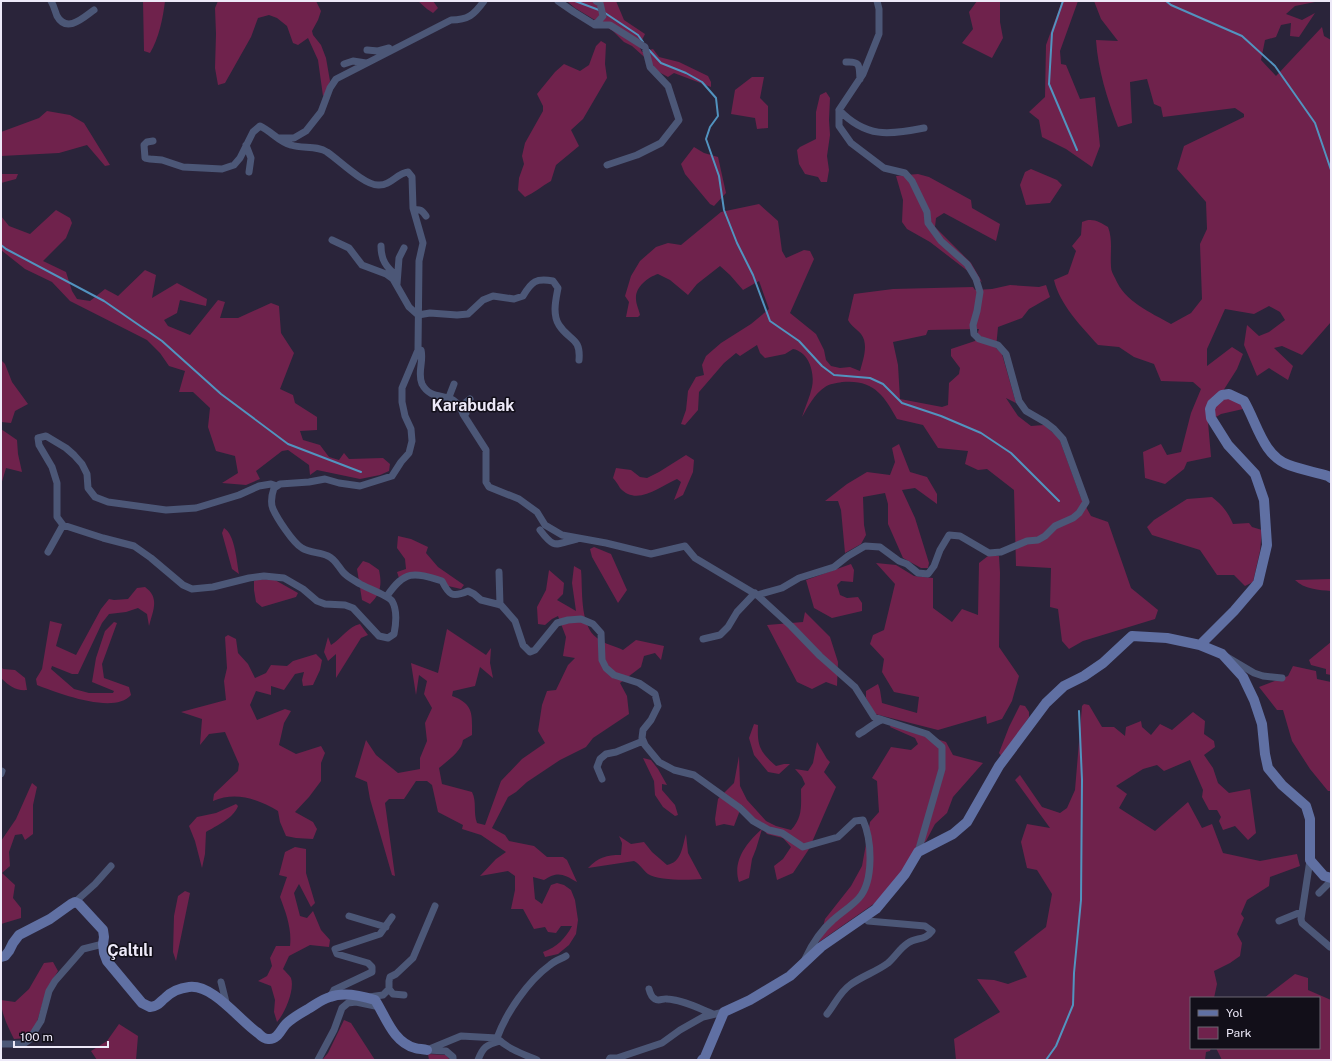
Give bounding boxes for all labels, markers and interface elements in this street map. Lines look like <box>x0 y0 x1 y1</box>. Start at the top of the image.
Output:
district label: Karabudak <box>431 396 515 415</box>
district label: Çaltılı <box>107 941 153 960</box>
legend <box>1190 997 1320 1049</box>
text: Yol <box>1226 1006 1243 1020</box>
scale bar <box>14 1023 108 1049</box>
text: Park <box>1226 1026 1252 1040</box>
text: 100 m <box>20 1030 53 1044</box>

